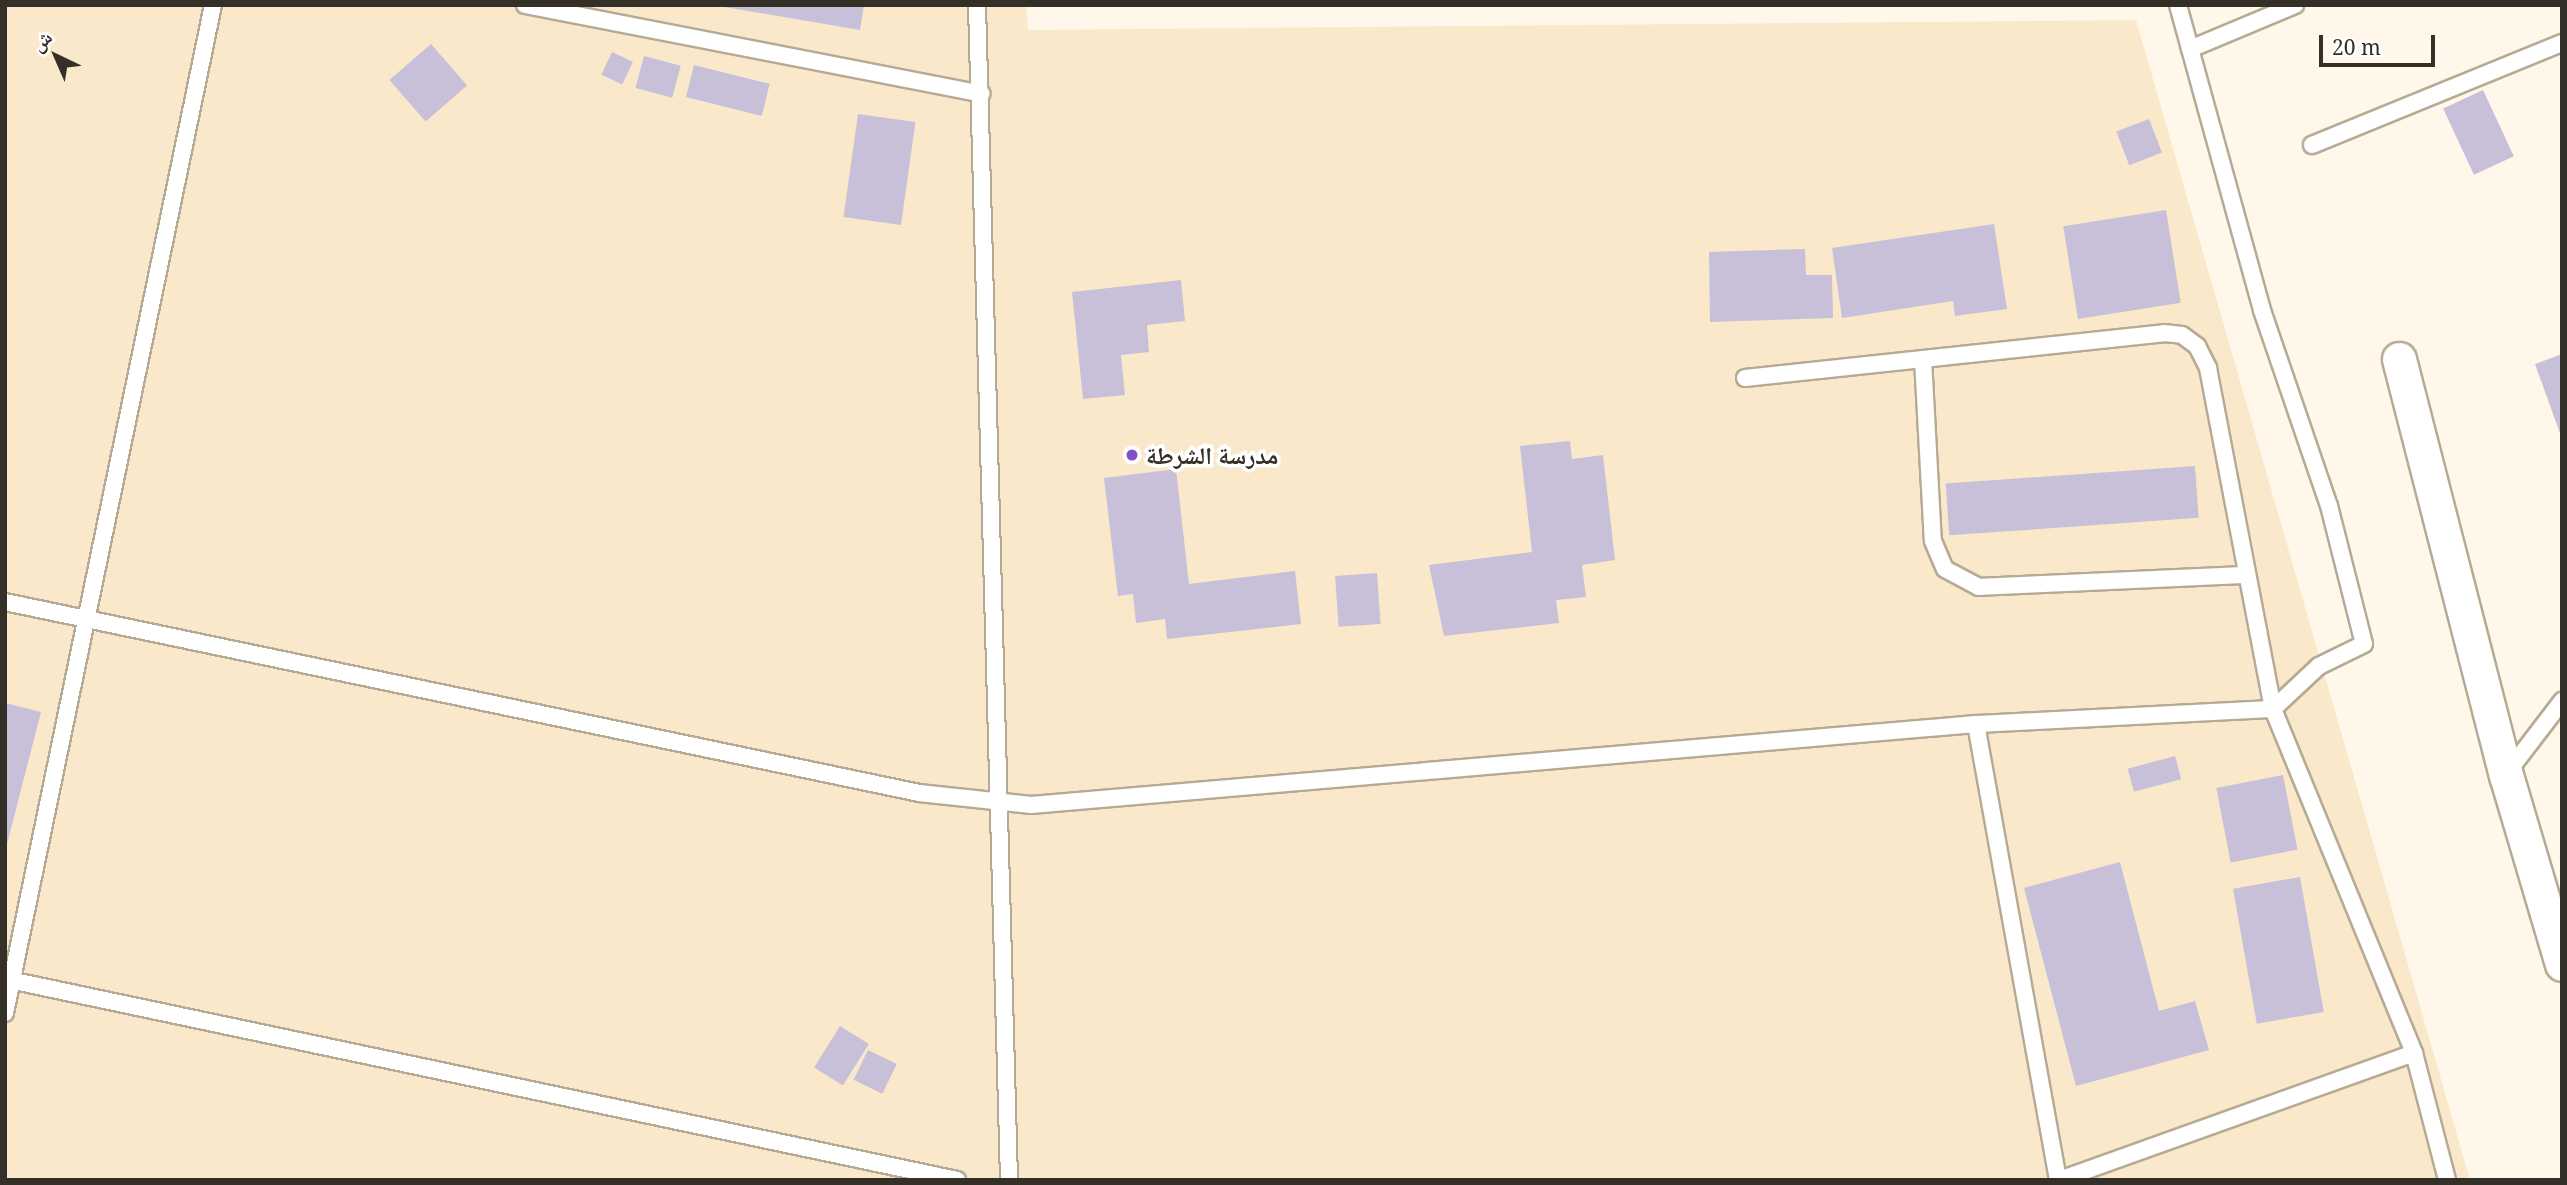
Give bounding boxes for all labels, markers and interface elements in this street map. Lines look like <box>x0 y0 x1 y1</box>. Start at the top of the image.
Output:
north arrow <box>21 21 91 91</box>
scale bar <box>2322 21 2438 65</box>
text: ش <box>25 25 58 57</box>
text: 20 m <box>2332 33 2381 61</box>
place label: مدرسة الشرطة <box>1146 441 1278 469</box>
marker: مدرسة الشرطة <box>1124 447 1140 463</box>

